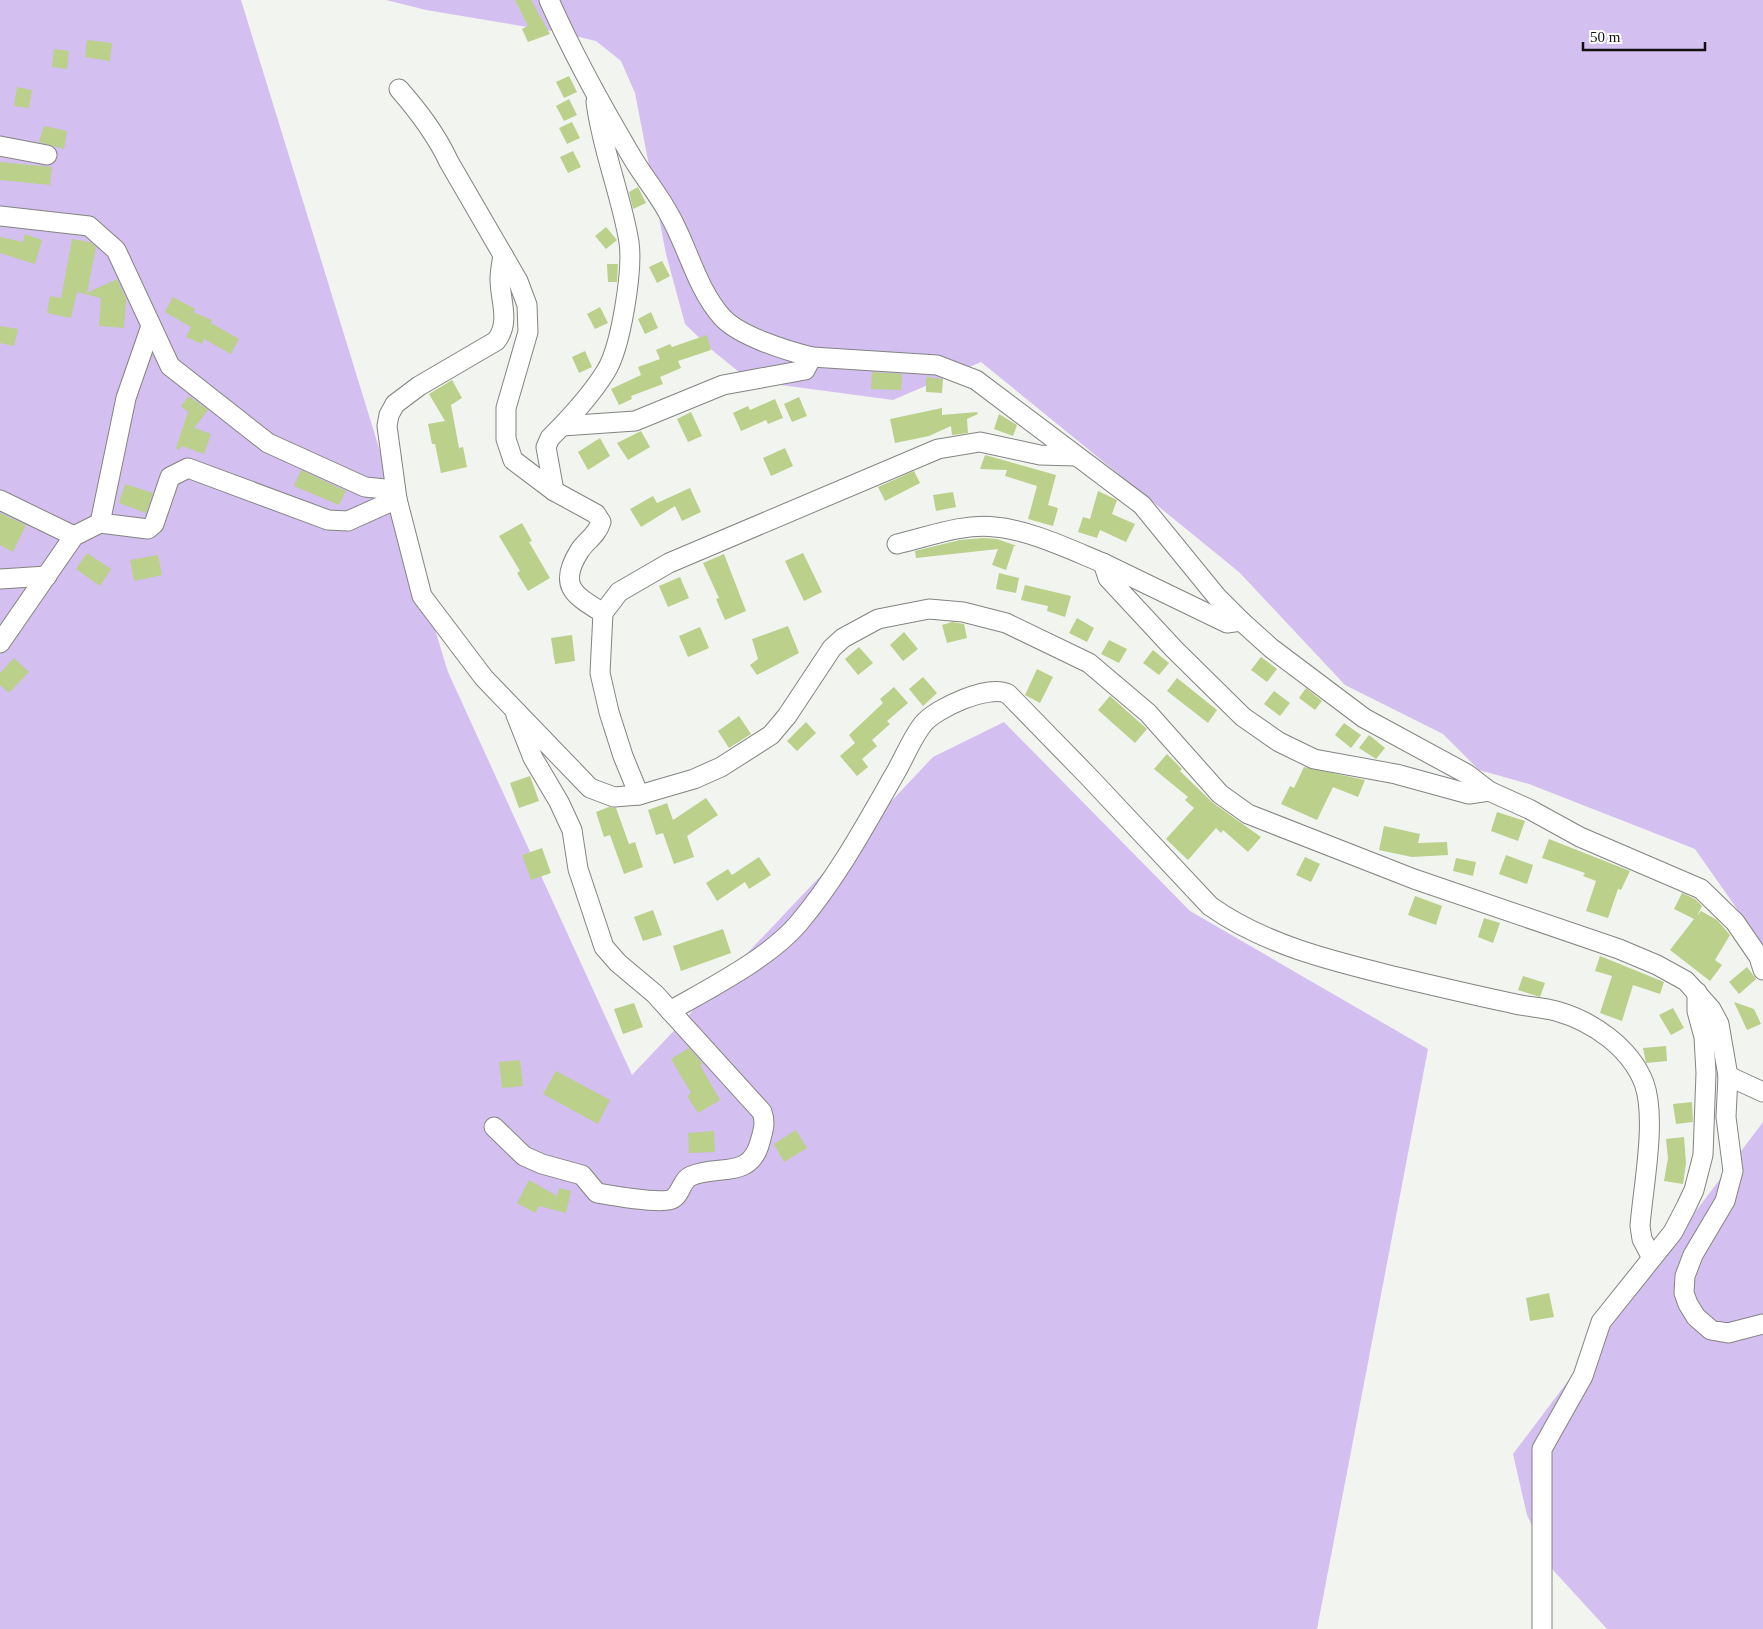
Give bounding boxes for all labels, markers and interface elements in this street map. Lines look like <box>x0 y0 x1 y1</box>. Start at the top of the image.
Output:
scale bar <box>1583 20 1706 52</box>
text: 50 m <box>1590 29 1621 45</box>

